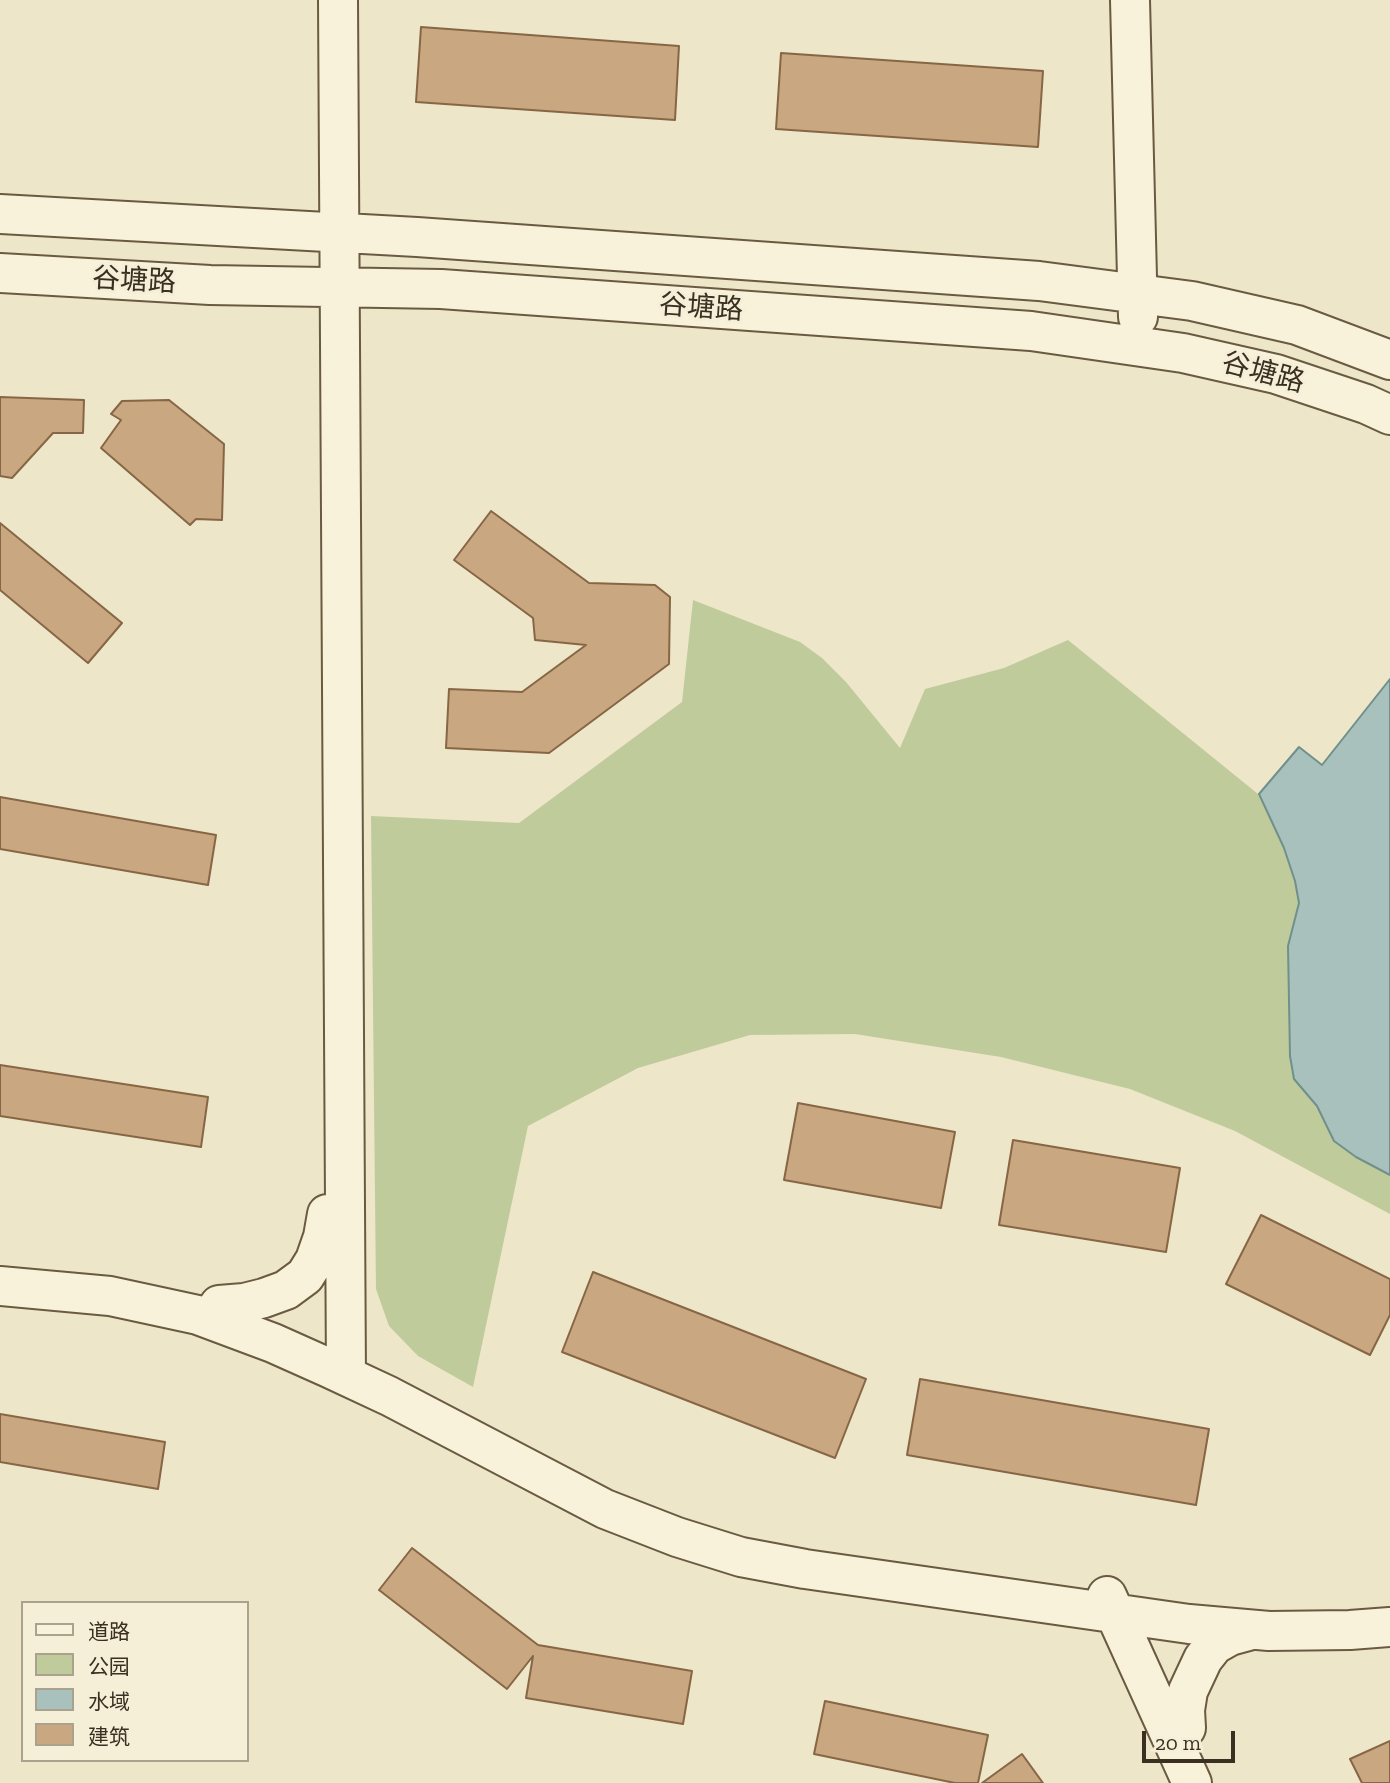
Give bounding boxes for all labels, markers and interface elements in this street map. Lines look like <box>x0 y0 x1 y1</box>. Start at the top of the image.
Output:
street label: 谷塘路 <box>91 262 177 300</box>
street label: 谷塘路 <box>658 288 744 328</box>
street label: 谷塘路 <box>1218 346 1308 400</box>
legend <box>21 1601 248 1762</box>
text: 道路 <box>88 1619 130 1644</box>
text: 公园 <box>88 1654 130 1679</box>
text: 水域 <box>88 1689 130 1714</box>
scale bar <box>1145 1716 1238 1760</box>
text: 建筑 <box>88 1724 130 1749</box>
text: 20 m <box>1155 1730 1201 1755</box>

